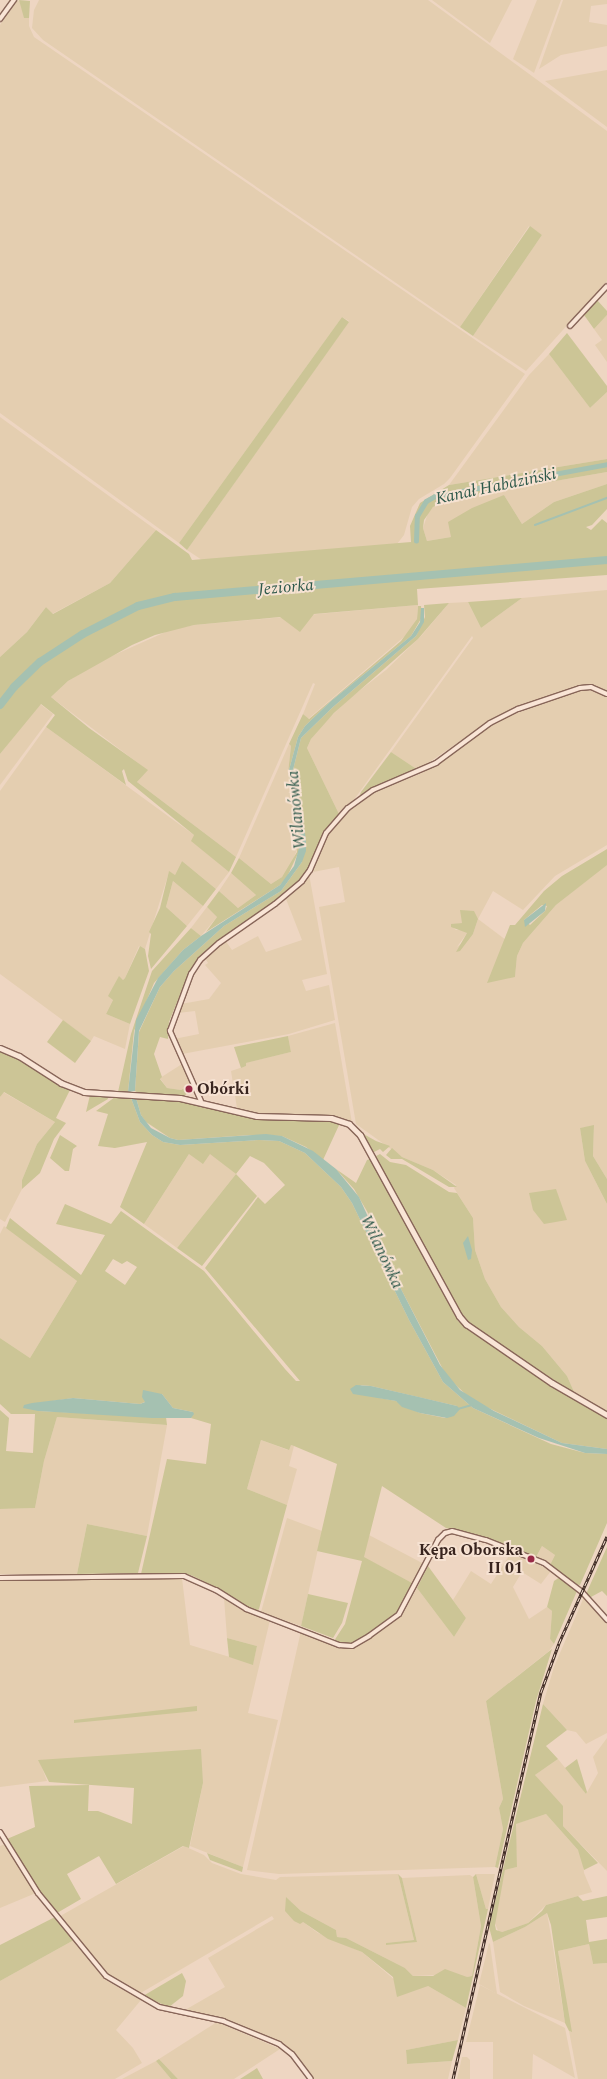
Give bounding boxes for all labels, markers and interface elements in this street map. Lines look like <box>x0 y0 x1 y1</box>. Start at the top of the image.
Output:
water label: Kanał Habdziński <box>434 464 558 510</box>
water label: Jeziorka <box>257 575 315 601</box>
water label: Wilanówka <box>283 770 311 850</box>
place label: Obórki <box>197 1079 250 1099</box>
marker: Obórki <box>184 1084 194 1094</box>
water label: Wilanówka <box>355 1212 407 1292</box>
place label: Kępa Oborska II 01 <box>419 1540 523 1578</box>
marker: Kępa Oborska II 01 <box>526 1554 536 1564</box>

